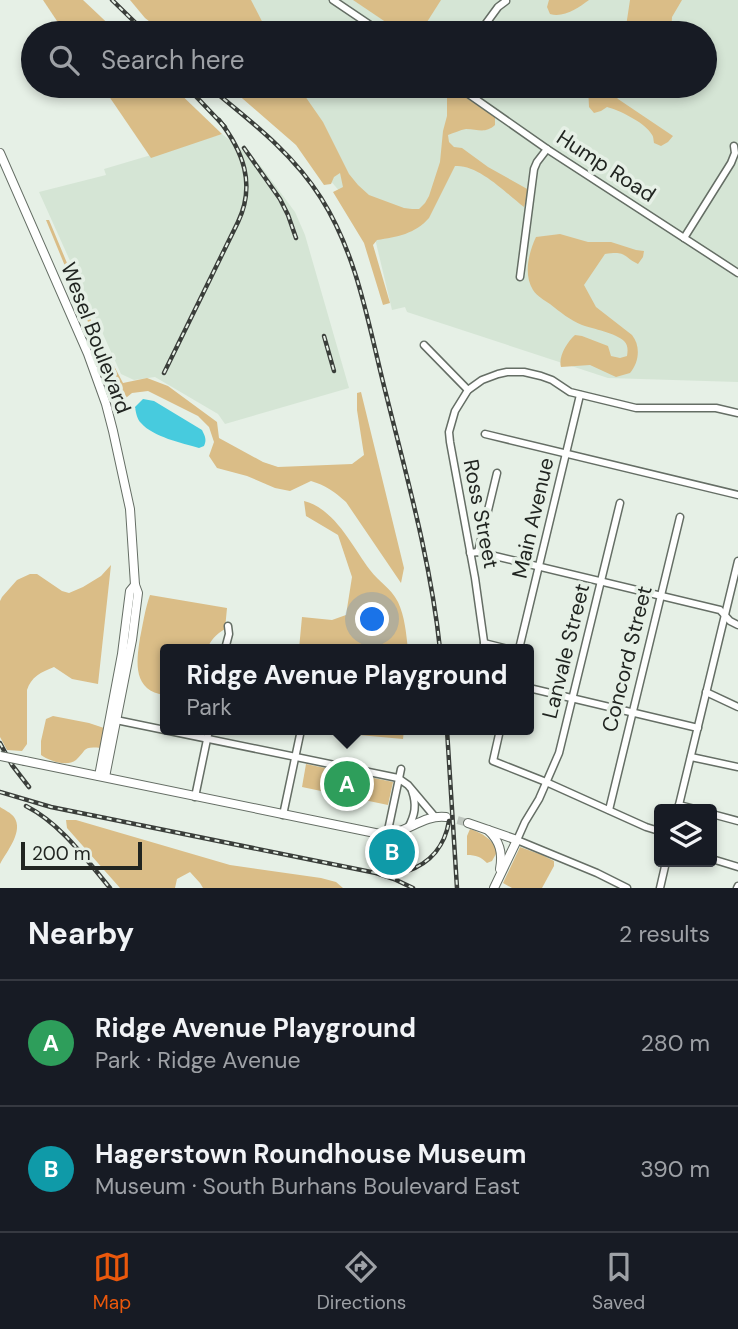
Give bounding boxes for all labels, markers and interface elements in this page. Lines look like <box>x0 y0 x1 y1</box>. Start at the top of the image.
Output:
search box <box>21 21 717 98</box>
icon: search <box>45 41 83 79</box>
text: Search here <box>101 43 244 77</box>
street label: Hump Road <box>551 124 661 208</box>
street label: Wesel Boulevard <box>54 258 138 418</box>
street label: Main Avenue <box>506 455 561 581</box>
street label: Ross Street <box>457 457 505 571</box>
street label: Lanvale Street <box>536 581 596 721</box>
street label: Concord Street <box>595 583 659 735</box>
your location <box>355 602 389 636</box>
popup <box>160 644 534 735</box>
text: Ridge Avenue Playground <box>186 658 508 692</box>
text: Park <box>186 692 232 722</box>
pin: A <box>324 758 370 810</box>
map controls <box>654 804 717 867</box>
button: layers <box>654 804 717 867</box>
pin: B <box>369 826 415 878</box>
scale bar <box>21 839 142 871</box>
text: 200 m <box>32 841 91 866</box>
text: Nearby <box>28 914 134 953</box>
text: 2 results <box>619 919 710 949</box>
text: Ridge Avenue Playground <box>95 1011 416 1045</box>
text: A <box>43 1028 59 1058</box>
text: 280 m <box>641 1028 710 1058</box>
text: Park · Ridge Avenue <box>95 1045 301 1075</box>
text: Hagerstown Roundhouse Museum <box>95 1137 526 1171</box>
text: B <box>44 1154 58 1184</box>
text: 390 m <box>640 1154 710 1184</box>
text: Museum · South Burhans Boulevard East <box>95 1171 520 1201</box>
tab: Map <box>93 1248 131 1315</box>
tab: Directions <box>317 1248 406 1315</box>
tab: Saved <box>592 1248 645 1315</box>

